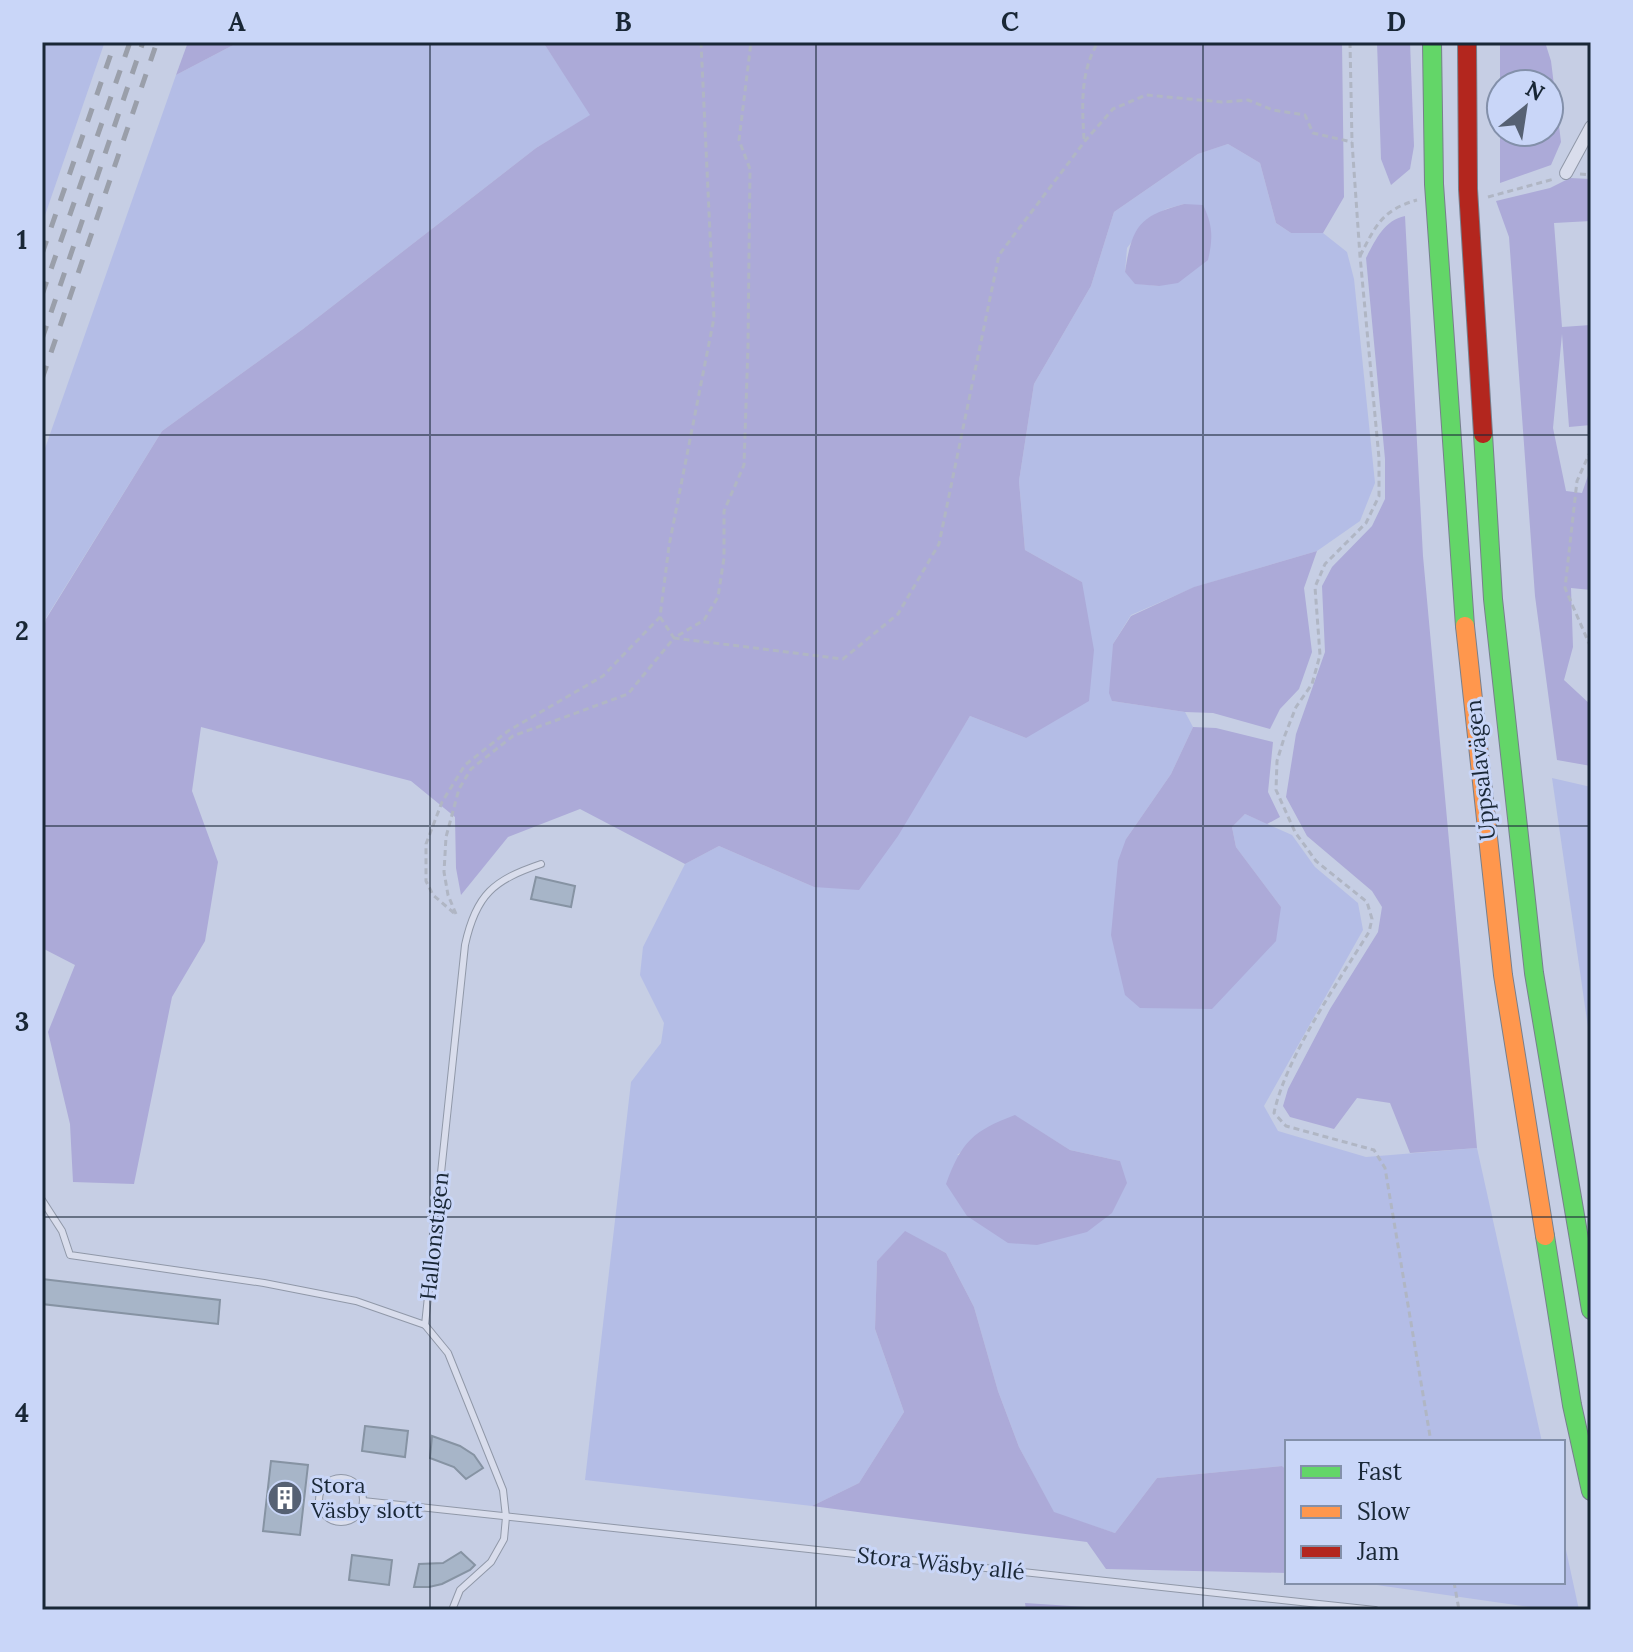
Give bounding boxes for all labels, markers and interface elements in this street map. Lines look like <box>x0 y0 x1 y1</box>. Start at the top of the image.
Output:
text: A <box>228 5 246 38</box>
text: B <box>614 5 632 38</box>
text: C <box>1001 5 1019 38</box>
text: D <box>1386 5 1406 38</box>
north arrow <box>1485 68 1565 148</box>
text: N <box>1521 74 1549 107</box>
text: 1 <box>17 223 27 256</box>
text: 2 <box>15 614 29 647</box>
street label: Uppsalavägen <box>1459 698 1501 842</box>
text: 3 <box>15 1005 29 1038</box>
street label: Hallonstigen <box>413 1171 455 1301</box>
text: 4 <box>15 1396 29 1429</box>
legend <box>1285 1440 1565 1584</box>
text: Fast <box>1357 1456 1403 1487</box>
place label: Stora Väsby slott <box>310 1471 423 1524</box>
building icon: Stora Väsby slott <box>266 1479 304 1517</box>
text: Slow <box>1357 1496 1411 1527</box>
text: Jam <box>1356 1536 1399 1567</box>
street label: Stora Wäsby allé <box>856 1540 1026 1586</box>

